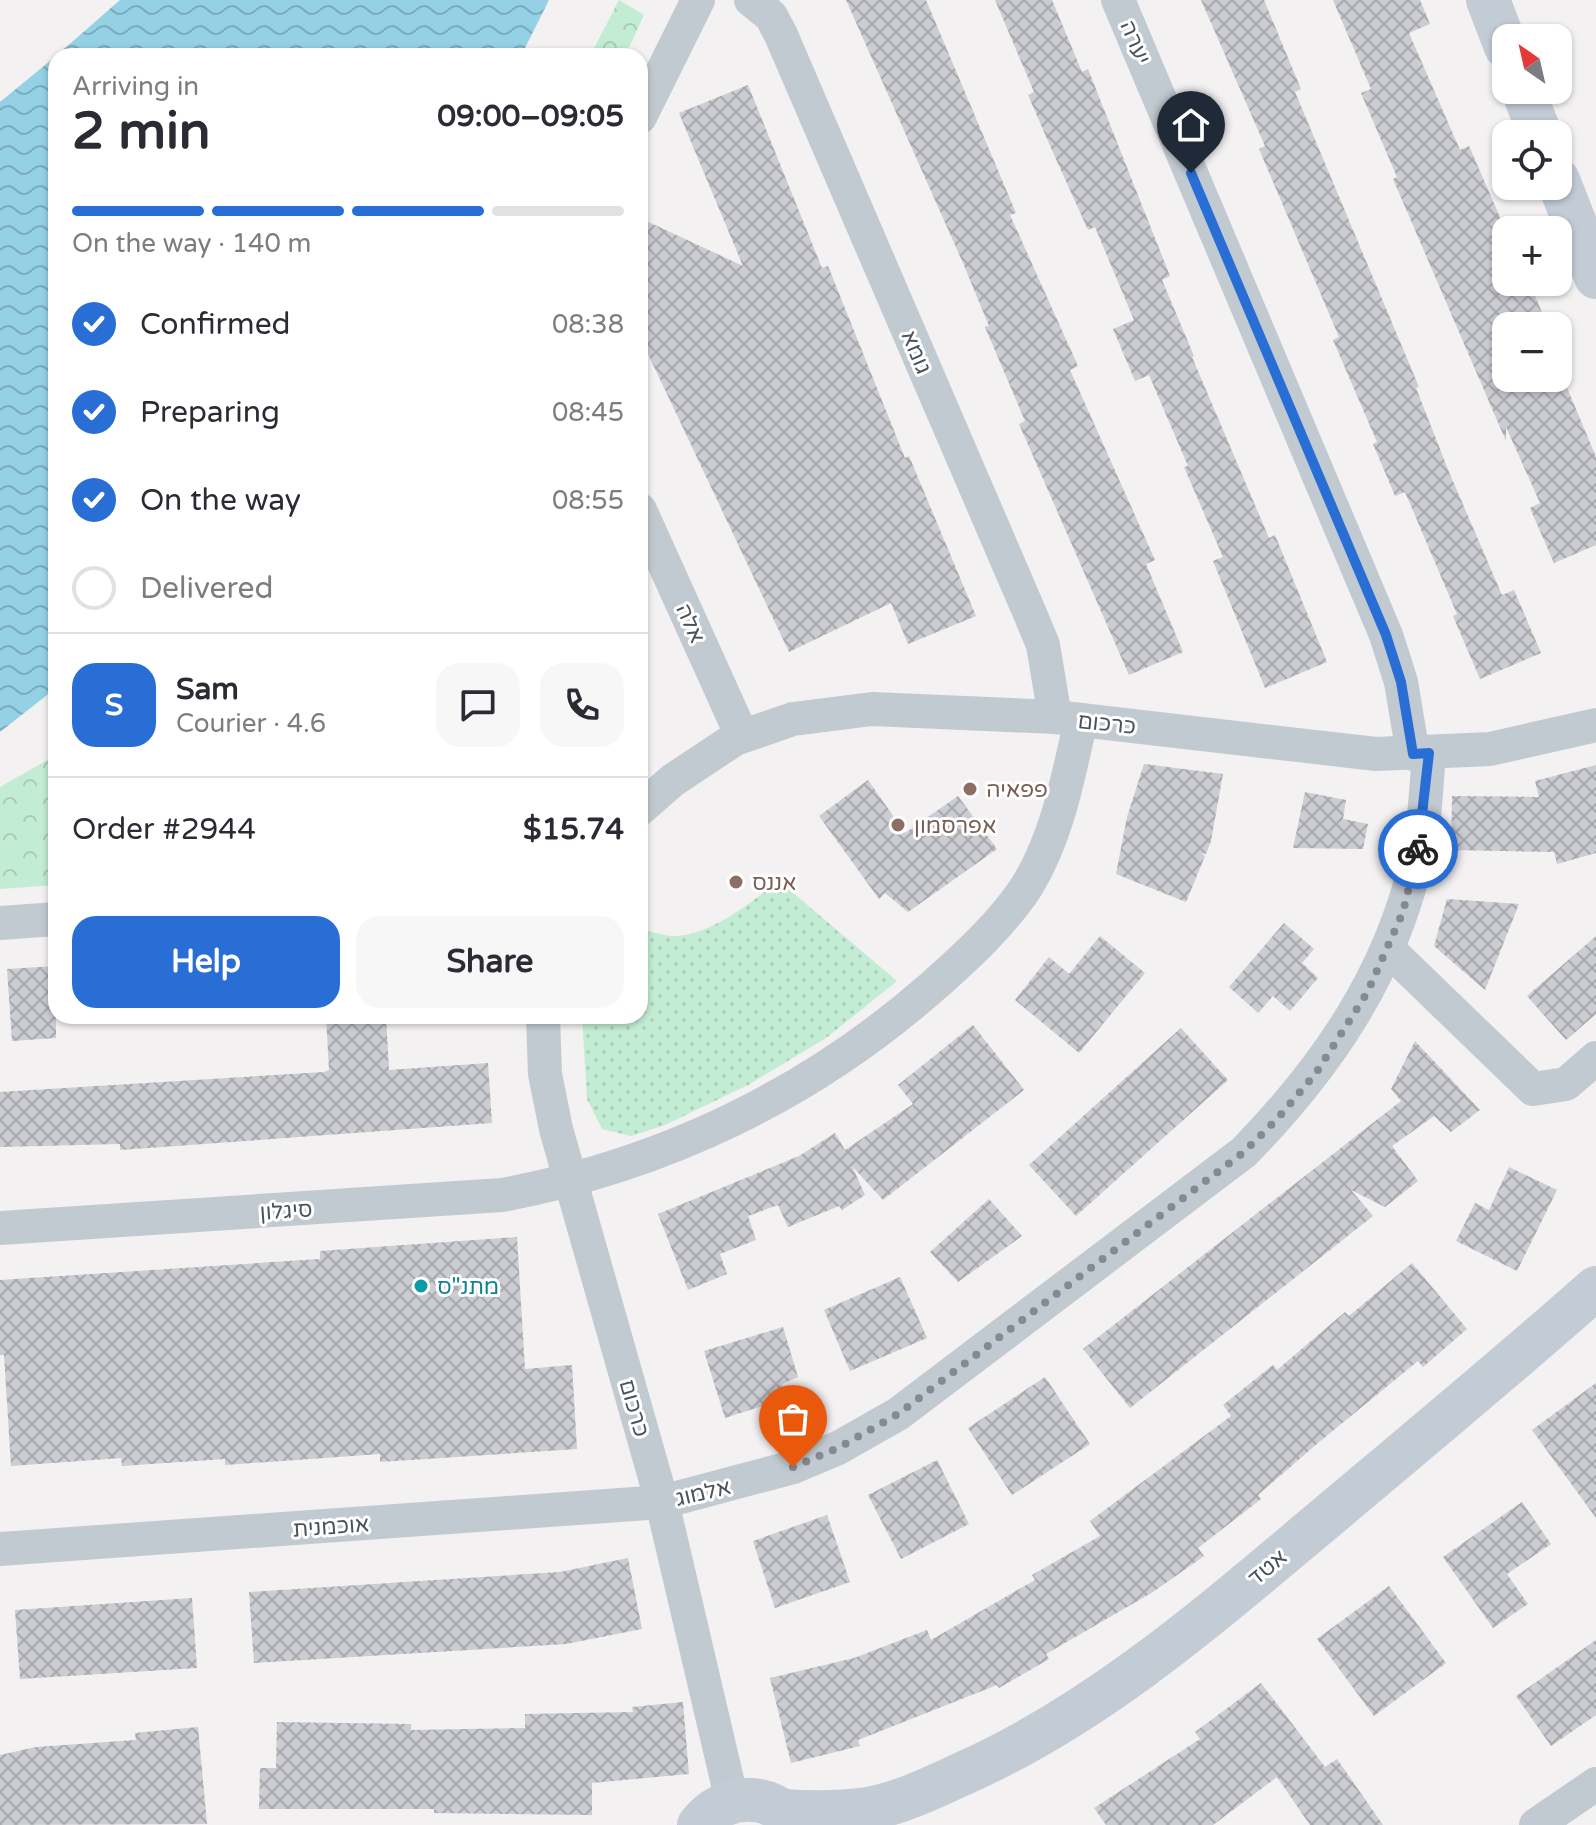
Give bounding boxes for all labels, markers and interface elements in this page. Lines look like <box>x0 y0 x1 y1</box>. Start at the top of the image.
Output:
street label: יערה <box>1114 17 1156 68</box>
north arrow <box>1492 24 1572 104</box>
map controls <box>1492 24 1572 392</box>
text: Arriving in <box>72 71 199 102</box>
pin <box>1157 91 1225 173</box>
text: 09:00–09:05 <box>437 98 624 135</box>
text: 2 min <box>72 100 211 163</box>
icon: home <box>1169 103 1213 147</box>
button: locate <box>1492 120 1572 200</box>
button: + <box>1492 216 1572 296</box>
text: On the way · 140 m <box>72 228 311 259</box>
icon: check <box>72 302 116 346</box>
text: Confirmed <box>140 306 291 343</box>
text: 08:38 <box>552 309 624 340</box>
button: − <box>1492 312 1572 392</box>
street label: גומא <box>895 327 937 378</box>
icon: check <box>72 390 116 434</box>
text: Preparing <box>140 394 280 431</box>
text: 08:45 <box>552 397 624 428</box>
icon: check <box>72 478 116 522</box>
text: On the way <box>140 482 301 519</box>
text: 08:55 <box>552 485 624 516</box>
text: Delivered <box>140 570 274 607</box>
street label: אלה <box>670 600 710 647</box>
button: chat <box>436 663 520 747</box>
button: phone <box>540 663 624 747</box>
text: Sam <box>176 671 239 708</box>
text: S <box>105 687 123 724</box>
text: Courier · 4.6 <box>176 708 326 739</box>
street label: כרכום <box>1076 708 1137 740</box>
place label: פפאיה <box>986 777 1048 803</box>
marker: פפאיה <box>961 780 979 798</box>
courier <box>1378 809 1458 889</box>
text: Order #2944 <box>72 811 256 848</box>
text: $15.74 <box>523 811 624 848</box>
place label: אפרסמון <box>914 813 996 839</box>
marker: אפרסמון <box>889 816 907 834</box>
icon: bike <box>1396 827 1440 871</box>
place label: אננס <box>752 870 797 896</box>
marker: אננס <box>727 873 745 891</box>
button: Help <box>72 916 340 1008</box>
button: Share <box>356 916 624 1008</box>
street label: סיגלון <box>259 1196 313 1226</box>
place label: מתנ"ס <box>437 1274 499 1300</box>
marker: מתנ"ס <box>412 1277 430 1295</box>
street label: כרכום <box>613 1377 655 1440</box>
pin <box>759 1385 827 1467</box>
icon: bag <box>771 1397 815 1441</box>
street label: אלמוג <box>673 1474 734 1512</box>
street label: אוכמנית <box>292 1511 370 1543</box>
street label: אטד <box>1243 1544 1292 1591</box>

